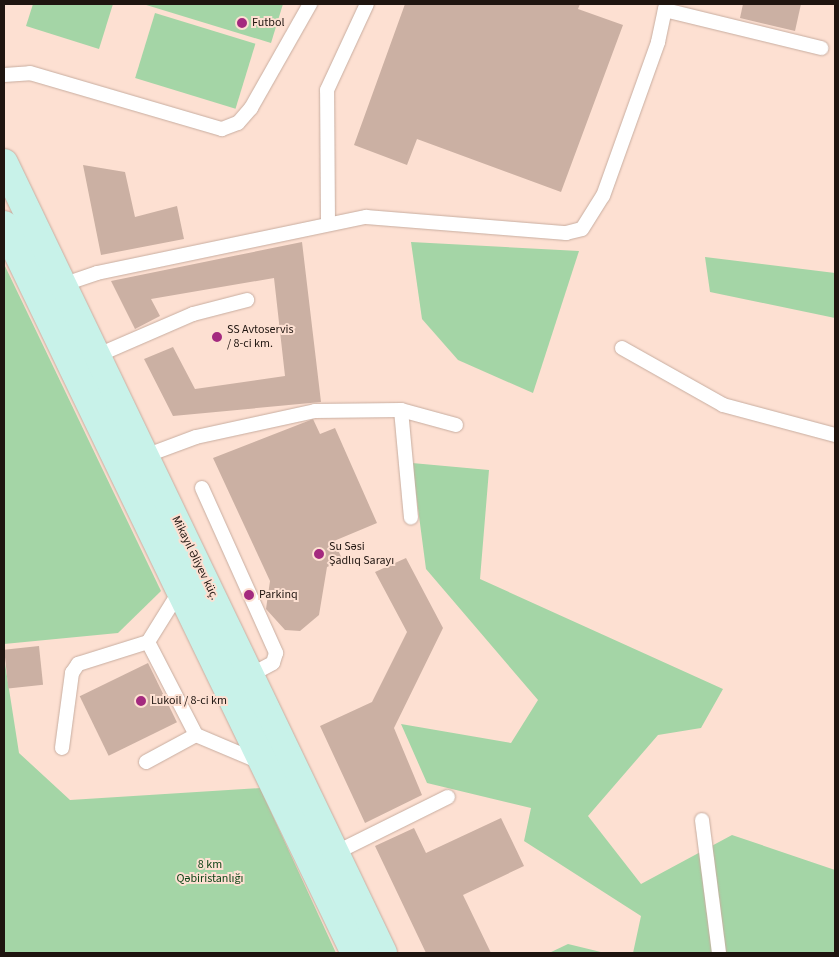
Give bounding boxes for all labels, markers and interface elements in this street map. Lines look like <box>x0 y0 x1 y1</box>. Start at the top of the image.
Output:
place label: Futbol <box>252 16 285 30</box>
marker: Futbol <box>236 17 248 29</box>
place label: SS Avtoservis / 8-ci km. <box>227 323 293 351</box>
marker: SS Avtoservis / 8-ci km. <box>211 331 223 343</box>
street label: Mikayıl Əliyev küç. <box>168 514 222 602</box>
place label: Su Səsi Şadlıq Sarayı <box>329 540 394 568</box>
marker: Su Səsi Şadlıq Sarayı <box>313 548 325 560</box>
place label: Parkinq <box>259 588 298 602</box>
marker: Parkinq <box>243 589 255 601</box>
place label: Lukoil / 8-ci km <box>151 694 227 708</box>
marker: Lukoil / 8-ci km <box>135 695 147 707</box>
park label: 8 km Qəbiristanlığı <box>177 858 243 886</box>

